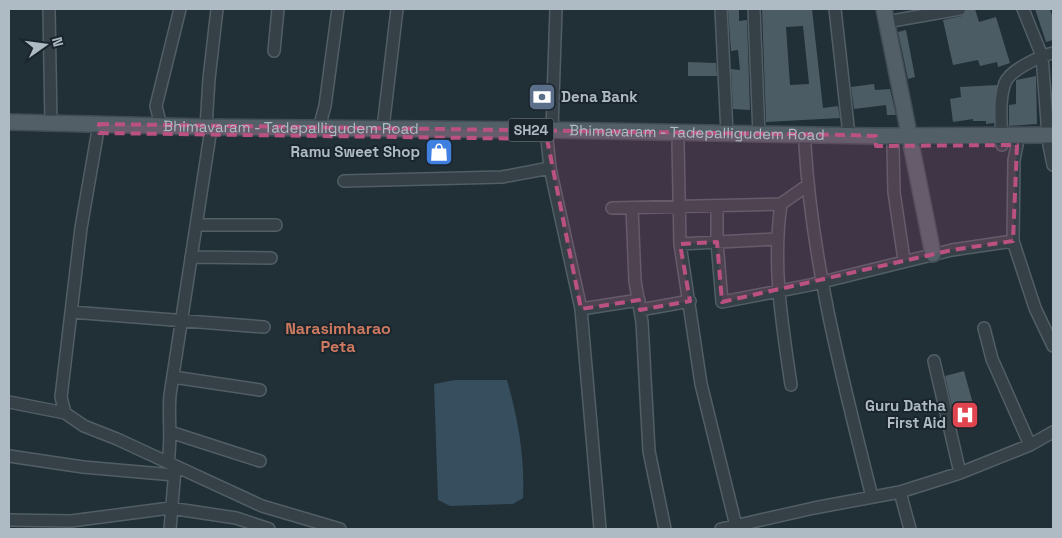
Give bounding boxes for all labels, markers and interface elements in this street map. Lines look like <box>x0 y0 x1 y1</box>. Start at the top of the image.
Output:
north arrow <box>20 20 70 70</box>
text: N <box>48 35 67 49</box>
bank icon: Dena Bank <box>527 82 557 112</box>
place label: Dena Bank <box>561 87 638 106</box>
street label: Bhimavaram - Tadepalligudem Road <box>163 116 419 138</box>
road number: SH24 <box>508 118 554 142</box>
street label: Bhimavaram - Tadepalligudem Road <box>569 120 825 144</box>
shop icon: Ramu Sweet Shop <box>424 137 454 167</box>
place label: Ramu Sweet Shop <box>290 142 420 161</box>
district label: Narasimharao Peta <box>285 318 391 357</box>
place label: Guru Datha First Aid <box>865 396 946 432</box>
hospital icon: Guru Datha First Aid <box>950 400 980 430</box>

